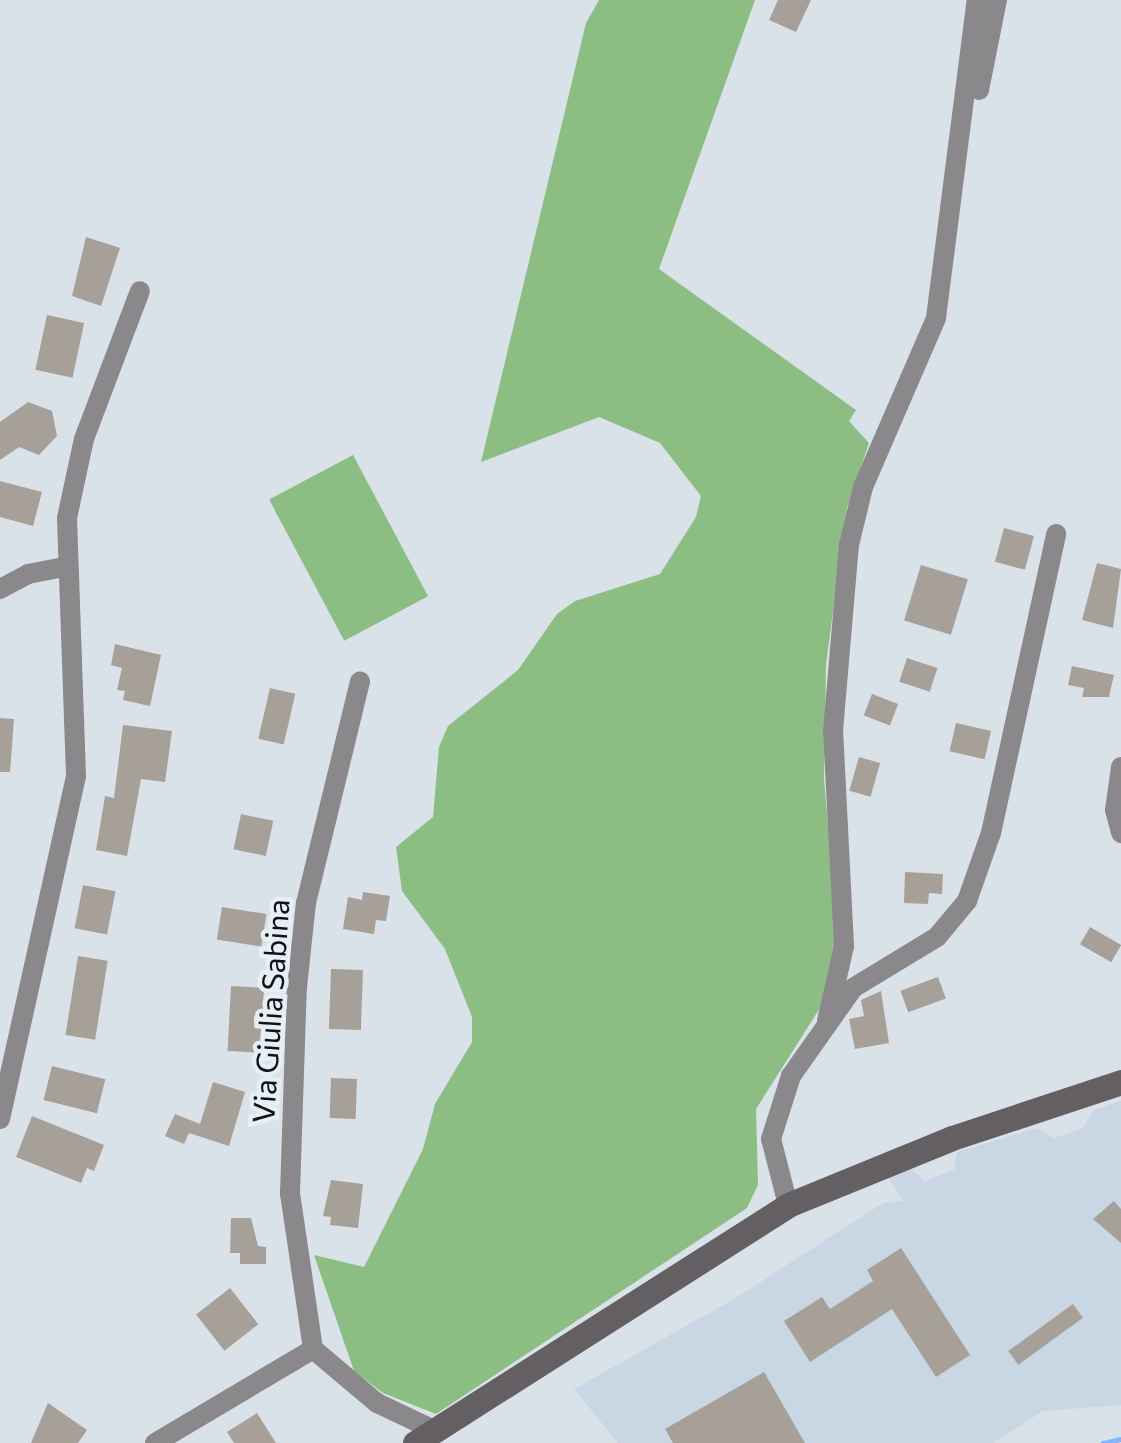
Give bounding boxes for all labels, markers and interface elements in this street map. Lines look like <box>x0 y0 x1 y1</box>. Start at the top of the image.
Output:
street label: Via Giulia Sabina <box>244 898 296 1124</box>

